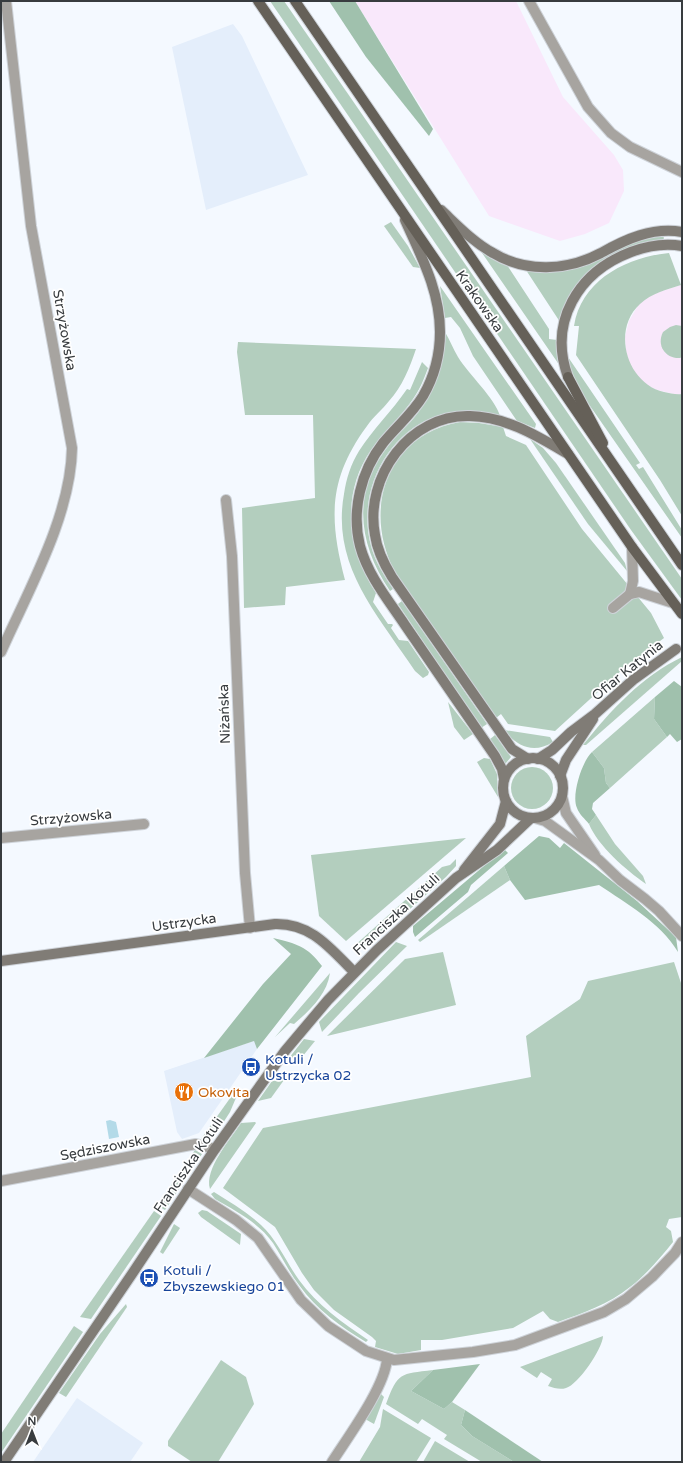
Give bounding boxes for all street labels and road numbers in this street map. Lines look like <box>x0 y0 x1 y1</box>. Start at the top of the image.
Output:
street label: Krakowska <box>452 267 507 336</box>
street label: Strzyżowska <box>49 288 80 372</box>
street label: Ofiar Katynia <box>588 636 666 704</box>
street label: Niżańska <box>215 684 234 744</box>
street label: Strzyżowska <box>29 805 113 830</box>
street label: Franciszka Kotuli <box>350 870 443 959</box>
street label: Ustrzycka <box>151 910 217 935</box>
street label: Franciszka Kotuli <box>150 1114 227 1217</box>
street label: Sędziszowska <box>59 1130 151 1165</box>

